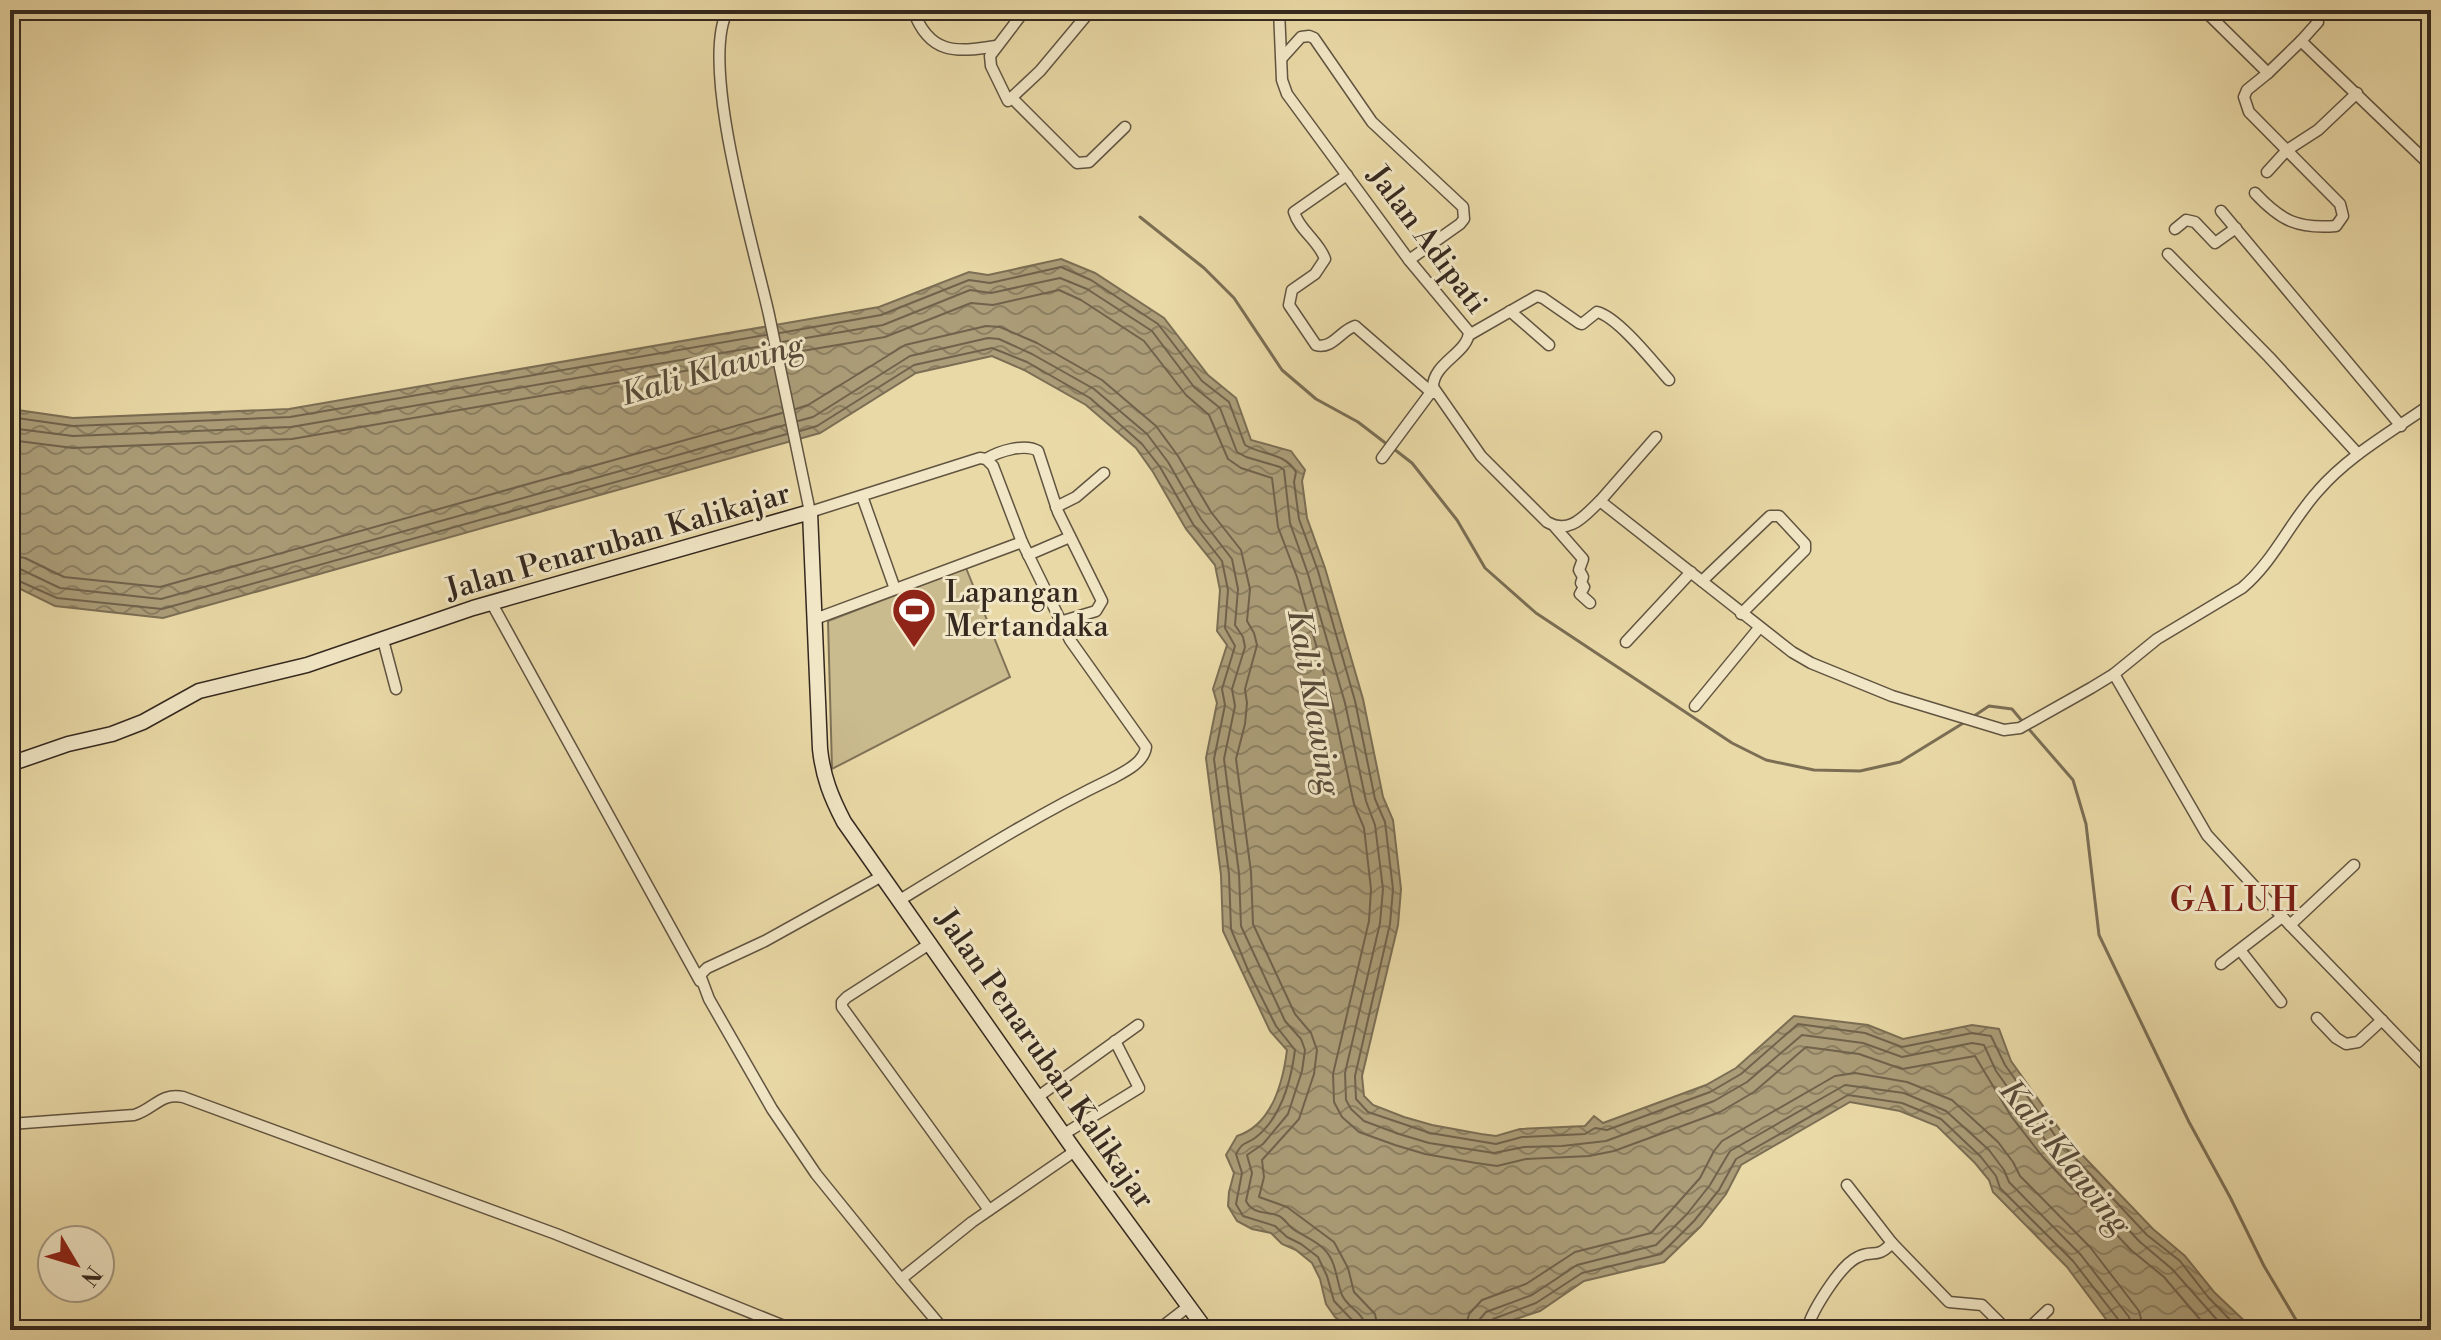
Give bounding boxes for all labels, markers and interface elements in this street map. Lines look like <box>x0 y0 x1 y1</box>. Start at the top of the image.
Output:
street label: Jalan Adipati <box>1358 157 1495 322</box>
water label: Kali Klawing <box>616 324 809 415</box>
street label: Jalan Penaruban Kalikajar <box>440 475 795 610</box>
place label: Lapangan Mertandaka <box>945 574 1109 646</box>
sports icon: Lapangan Mertandaka <box>890 586 938 649</box>
water label: Kali Klawing <box>1278 606 1350 800</box>
district label: GALUH <box>2170 880 2300 922</box>
street label: Jalan Penaruban Kalikajar <box>927 901 1163 1216</box>
water label: Kali Klawing <box>1990 1071 2141 1244</box>
north arrow <box>36 1224 116 1304</box>
text: N <box>74 1260 107 1291</box>

